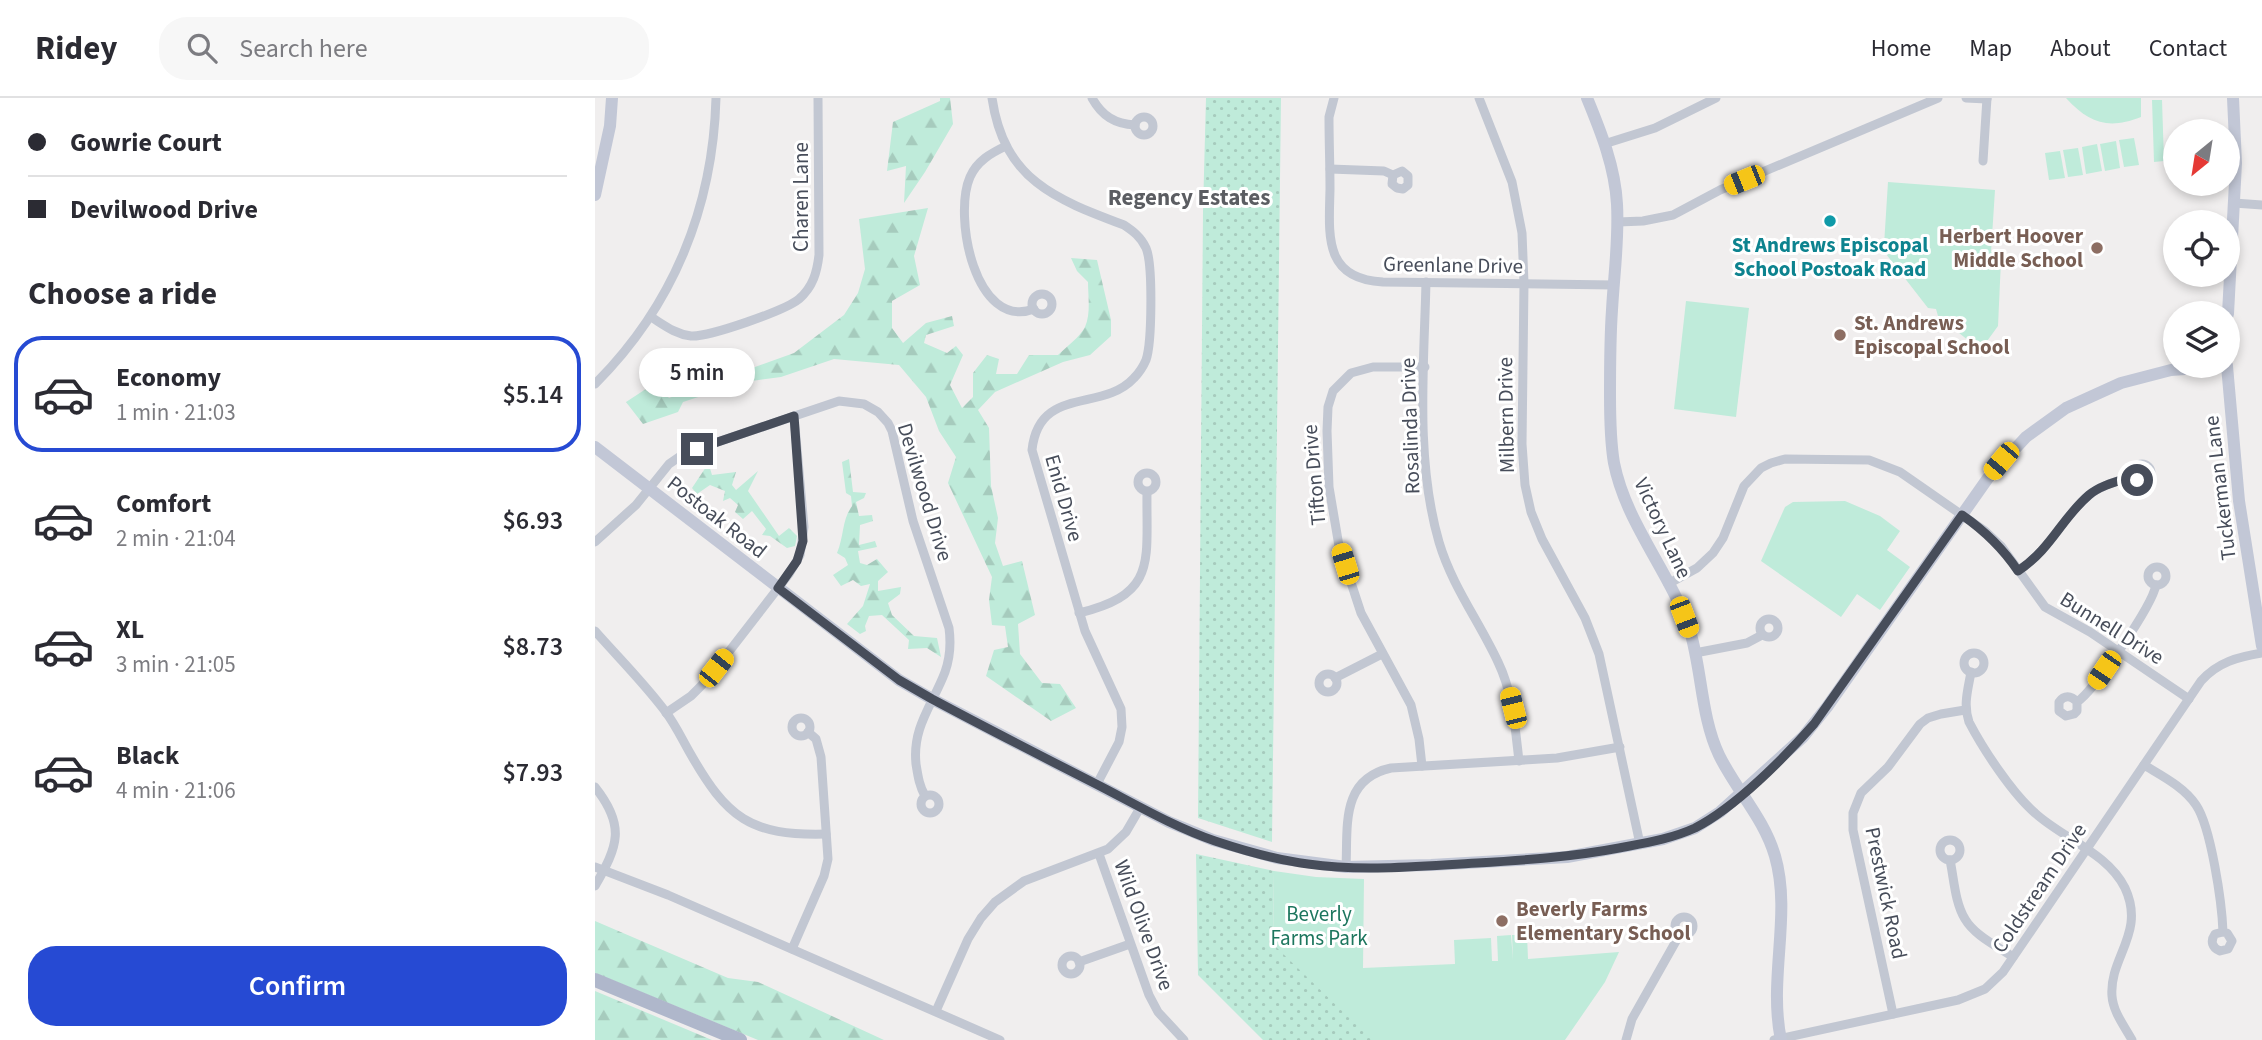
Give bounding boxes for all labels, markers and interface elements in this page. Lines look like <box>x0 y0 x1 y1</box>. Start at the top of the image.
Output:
search box <box>159 17 649 80</box>
text: Ridey <box>35 25 117 72</box>
icon: search <box>183 29 221 67</box>
text: Search here <box>239 30 368 67</box>
text: Home <box>1871 31 1931 66</box>
text: Map <box>1969 31 2012 66</box>
text: About <box>2050 31 2111 66</box>
text: Contact <box>2149 31 2227 66</box>
north arrow <box>2163 119 2240 196</box>
map controls <box>2163 119 2240 378</box>
text: Gowrie Court <box>70 124 222 161</box>
street label: Charen Lane <box>786 142 816 252</box>
car <box>1721 162 1768 198</box>
district label: Regency Estates <box>1108 181 1270 214</box>
text: Devilwood Drive <box>70 191 258 228</box>
button: locate <box>2163 210 2240 287</box>
marker: St Andrews Episcopal School Postoak Road <box>1822 213 1838 229</box>
place label: Herbert Hoover Middle School <box>1939 221 2084 275</box>
place label: St Andrews Episcopal School Postoak Road <box>1732 230 1928 284</box>
marker: Herbert Hoover Middle School <box>2089 240 2105 256</box>
street label: Greenlane Drive <box>1383 249 1523 281</box>
text: Choose a ride <box>28 271 217 317</box>
button: layers <box>2163 301 2240 378</box>
place label: St. Andrews Episcopal School <box>1854 308 2009 362</box>
marker: St. Andrews Episcopal School <box>1832 327 1848 343</box>
callout: 5 min <box>639 348 755 396</box>
text: 5 min <box>670 356 724 389</box>
street label: Rosalinda Drive <box>1393 357 1427 495</box>
street label: Milbern Drive <box>1490 357 1522 473</box>
text: Economy <box>116 359 221 396</box>
icon: car <box>32 363 95 426</box>
text: $5.14 <box>502 376 563 413</box>
text: 1 min · 21:03 <box>116 396 236 429</box>
street label: Tuckerman Lane <box>2196 414 2244 562</box>
street label: Devilwood Drive <box>890 419 960 565</box>
street label: Tifton Drive <box>1295 423 1333 527</box>
route end <box>681 433 713 465</box>
car <box>1980 438 2023 484</box>
street label: Enid Drive <box>1037 451 1091 545</box>
route start <box>2121 464 2153 496</box>
street label: Postoak Road <box>661 468 773 566</box>
street label: Victory Lane <box>1627 473 1699 583</box>
text: Comfort <box>116 485 211 522</box>
icon: car <box>32 489 95 552</box>
text: $6.93 <box>502 502 563 539</box>
text: 2 min · 21:04 <box>116 522 236 555</box>
car <box>1329 541 1362 587</box>
street label: Bunnell Drive <box>2054 584 2170 672</box>
car <box>1667 594 1702 640</box>
text: XL <box>116 611 144 648</box>
icon: car <box>32 615 95 678</box>
text: $8.73 <box>502 628 563 665</box>
car <box>695 645 738 691</box>
car <box>2084 647 2125 693</box>
text: 3 min · 21:05 <box>116 648 236 681</box>
car <box>1498 685 1529 731</box>
text: Black <box>116 737 179 774</box>
icon: car <box>32 741 95 804</box>
text: $7.93 <box>502 754 563 791</box>
text: 4 min · 21:06 <box>116 774 236 807</box>
street label: Coldstream Drive <box>1984 817 2094 959</box>
street label: Prestwick Road <box>1857 824 1915 962</box>
street label: Wild Olive Drive <box>1106 855 1182 995</box>
place label: Beverly Farms Elementary School <box>1516 894 1690 948</box>
park label: Beverly Farms Park <box>1270 899 1368 953</box>
marker: Beverly Farms Elementary School <box>1494 913 1510 929</box>
button: Confirm <box>28 946 567 1026</box>

